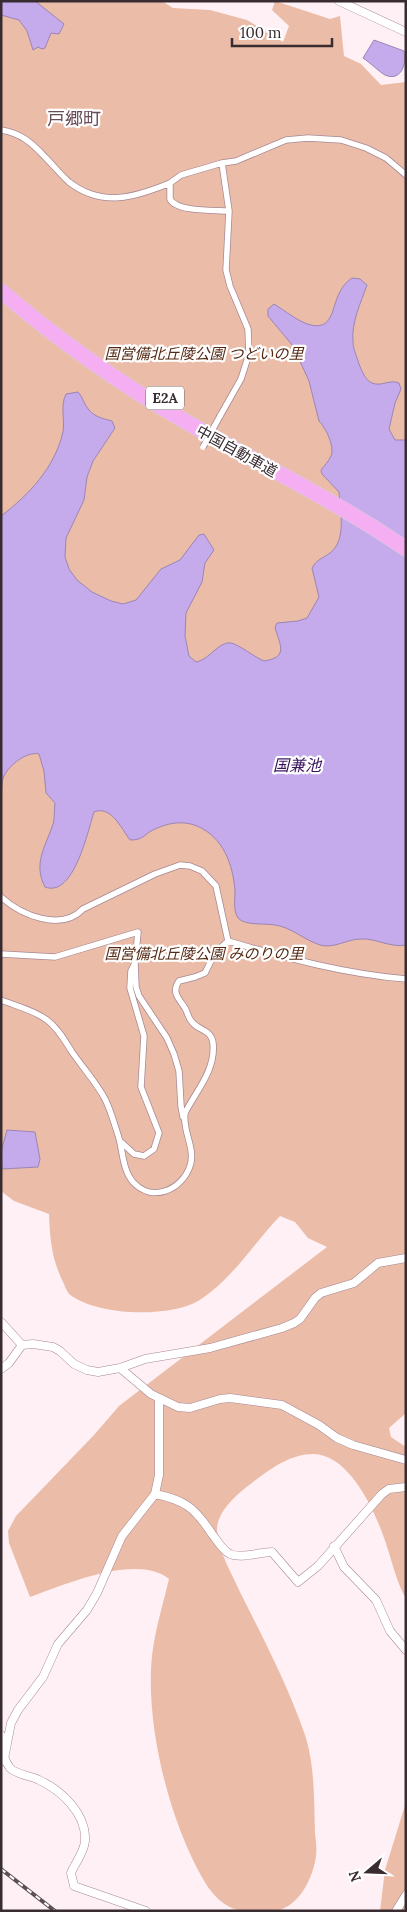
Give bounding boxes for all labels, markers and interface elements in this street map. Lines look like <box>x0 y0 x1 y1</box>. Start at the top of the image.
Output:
scale bar <box>232 15 332 47</box>
text: 100 m <box>240 23 281 42</box>
district label: 戸郷町 <box>47 107 101 130</box>
park label: 国営備北丘陵公園 つどいの里 <box>105 344 304 363</box>
road number: E2A <box>146 386 184 409</box>
street label: 中国自動車道 <box>193 421 281 481</box>
water label: 国兼池 <box>273 755 323 775</box>
park label: 国営備北丘陵公園 みのりの里 <box>105 944 304 963</box>
north arrow <box>342 1847 392 1897</box>
text: N <box>344 1868 365 1884</box>

